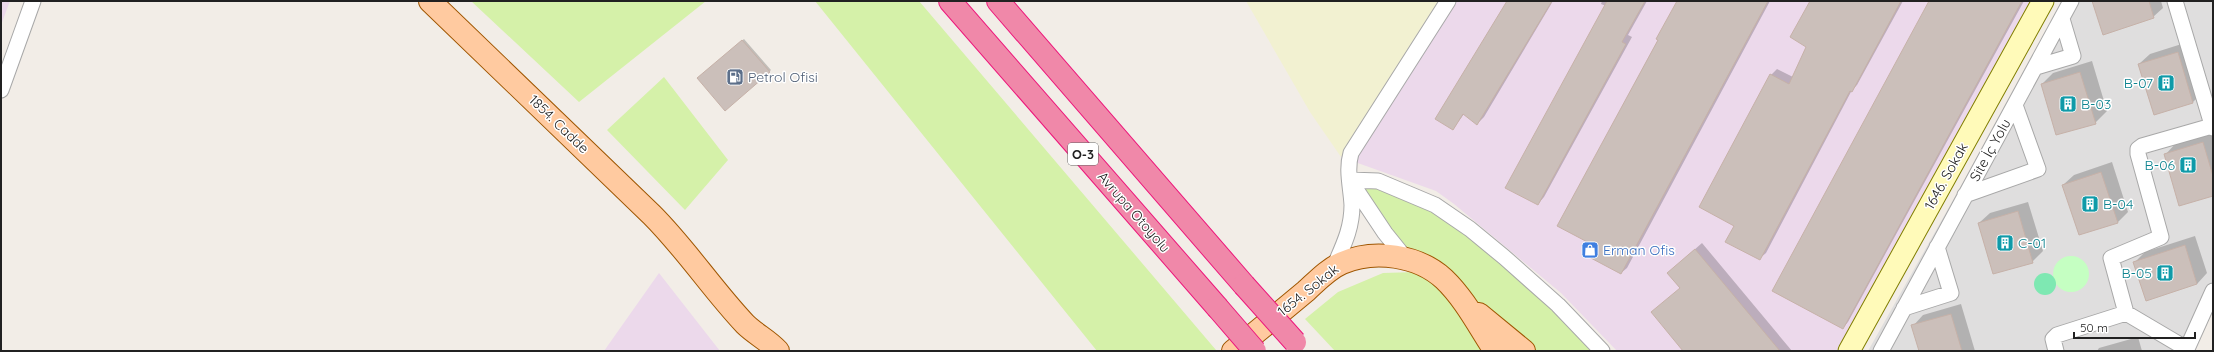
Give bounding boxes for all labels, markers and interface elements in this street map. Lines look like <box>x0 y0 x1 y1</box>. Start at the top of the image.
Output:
fuel station icon: Petrol Ofisi <box>725 67 745 87</box>
place label: Petrol Ofisi <box>748 68 818 86</box>
building icon: B-07 <box>2156 73 2176 93</box>
place label: B-07 <box>2124 74 2153 92</box>
street label: 1854. Cadde <box>525 91 593 157</box>
building icon: B-03 <box>2058 94 2078 114</box>
place label: B-03 <box>2081 95 2111 113</box>
street label: Site İç Yolu <box>1965 116 2015 184</box>
street label: 1646. Sokak <box>1920 139 1972 213</box>
road number: O-3 <box>1068 143 1098 165</box>
building icon: B-06 <box>2178 155 2198 175</box>
place label: B-06 <box>2145 156 2175 174</box>
street label: Avrupa Otoyolu <box>1094 168 1174 256</box>
building icon: B-04 <box>2080 194 2100 214</box>
place label: B-04 <box>2103 195 2133 213</box>
building icon: C-01 <box>1995 233 2015 253</box>
place label: C-01 <box>2018 234 2046 252</box>
shop icon: Erman Ofis <box>1580 240 1600 260</box>
place label: Erman Ofis <box>1603 241 1675 259</box>
street label: 1654. Sokak <box>1274 260 1342 320</box>
building icon: B-05 <box>2155 263 2175 283</box>
place label: B-05 <box>2121 264 2152 282</box>
scale bar <box>2074 314 2195 340</box>
text: 50 m <box>2080 320 2108 335</box>

